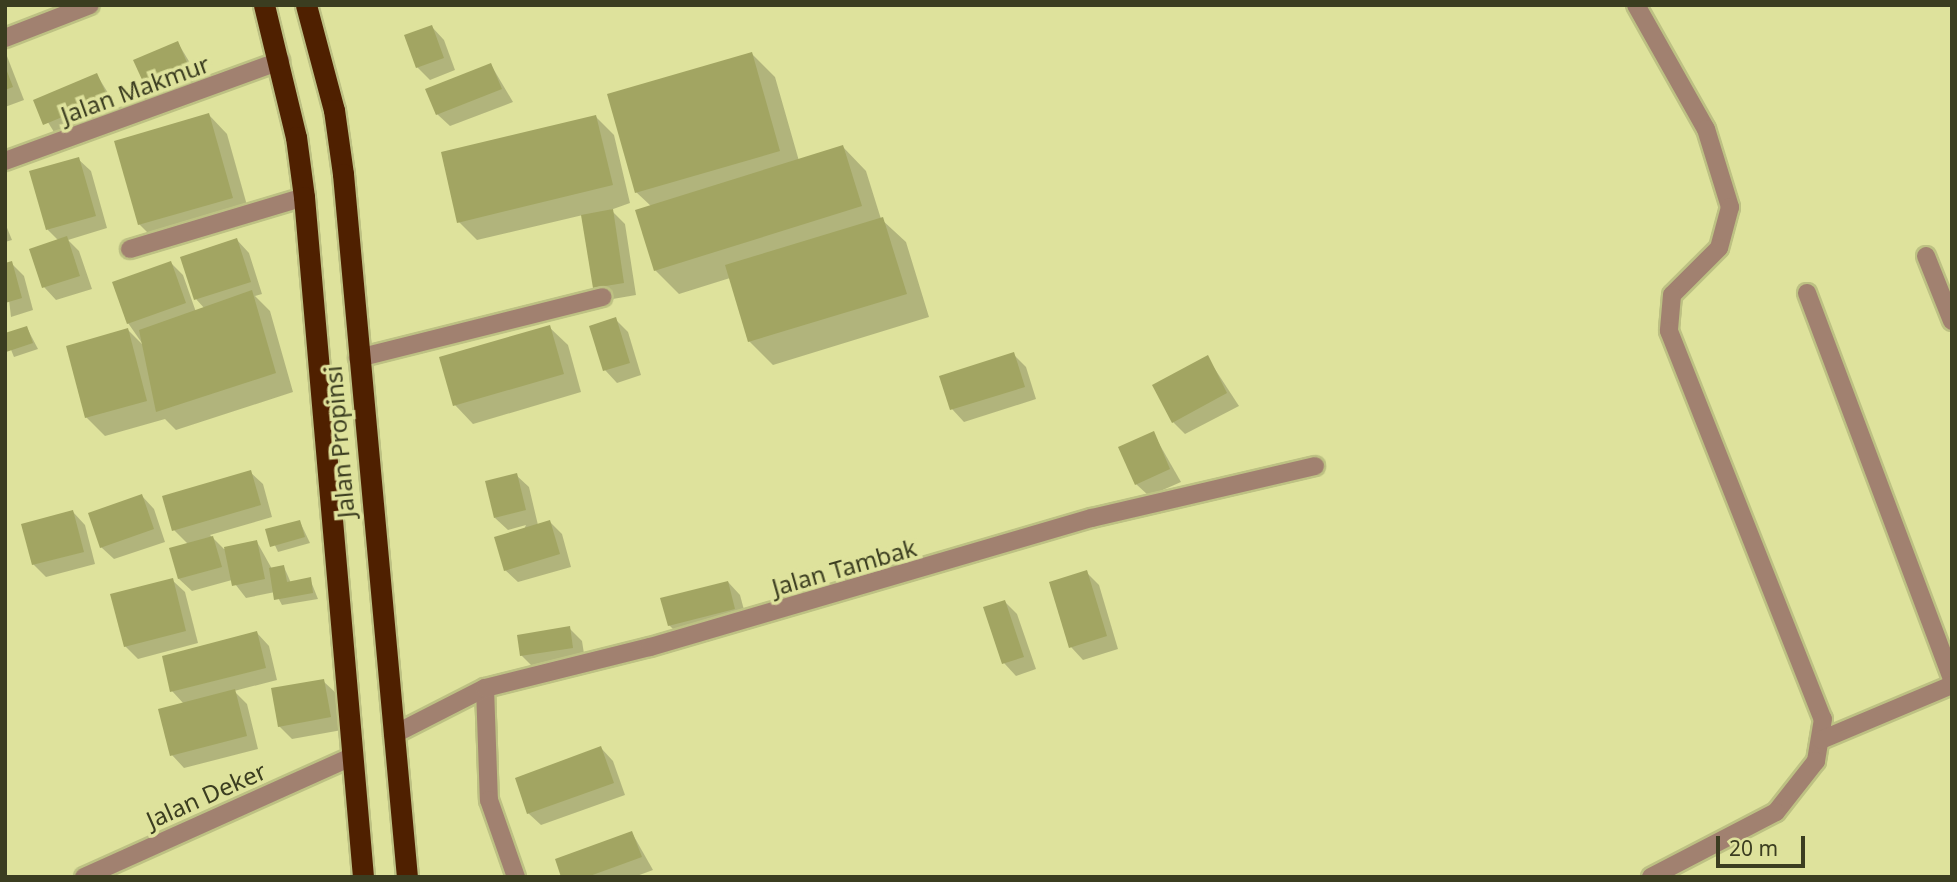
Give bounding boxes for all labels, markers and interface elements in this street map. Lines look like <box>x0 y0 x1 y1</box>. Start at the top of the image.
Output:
street label: Jalan Makmur <box>57 49 213 129</box>
street label: Jalan Propinsi <box>318 365 360 519</box>
street label: Jalan Tambak <box>768 533 920 601</box>
street label: Jalan Deker <box>142 756 270 834</box>
scale bar <box>1719 822 1808 866</box>
text: 20 m <box>1729 834 1778 862</box>

